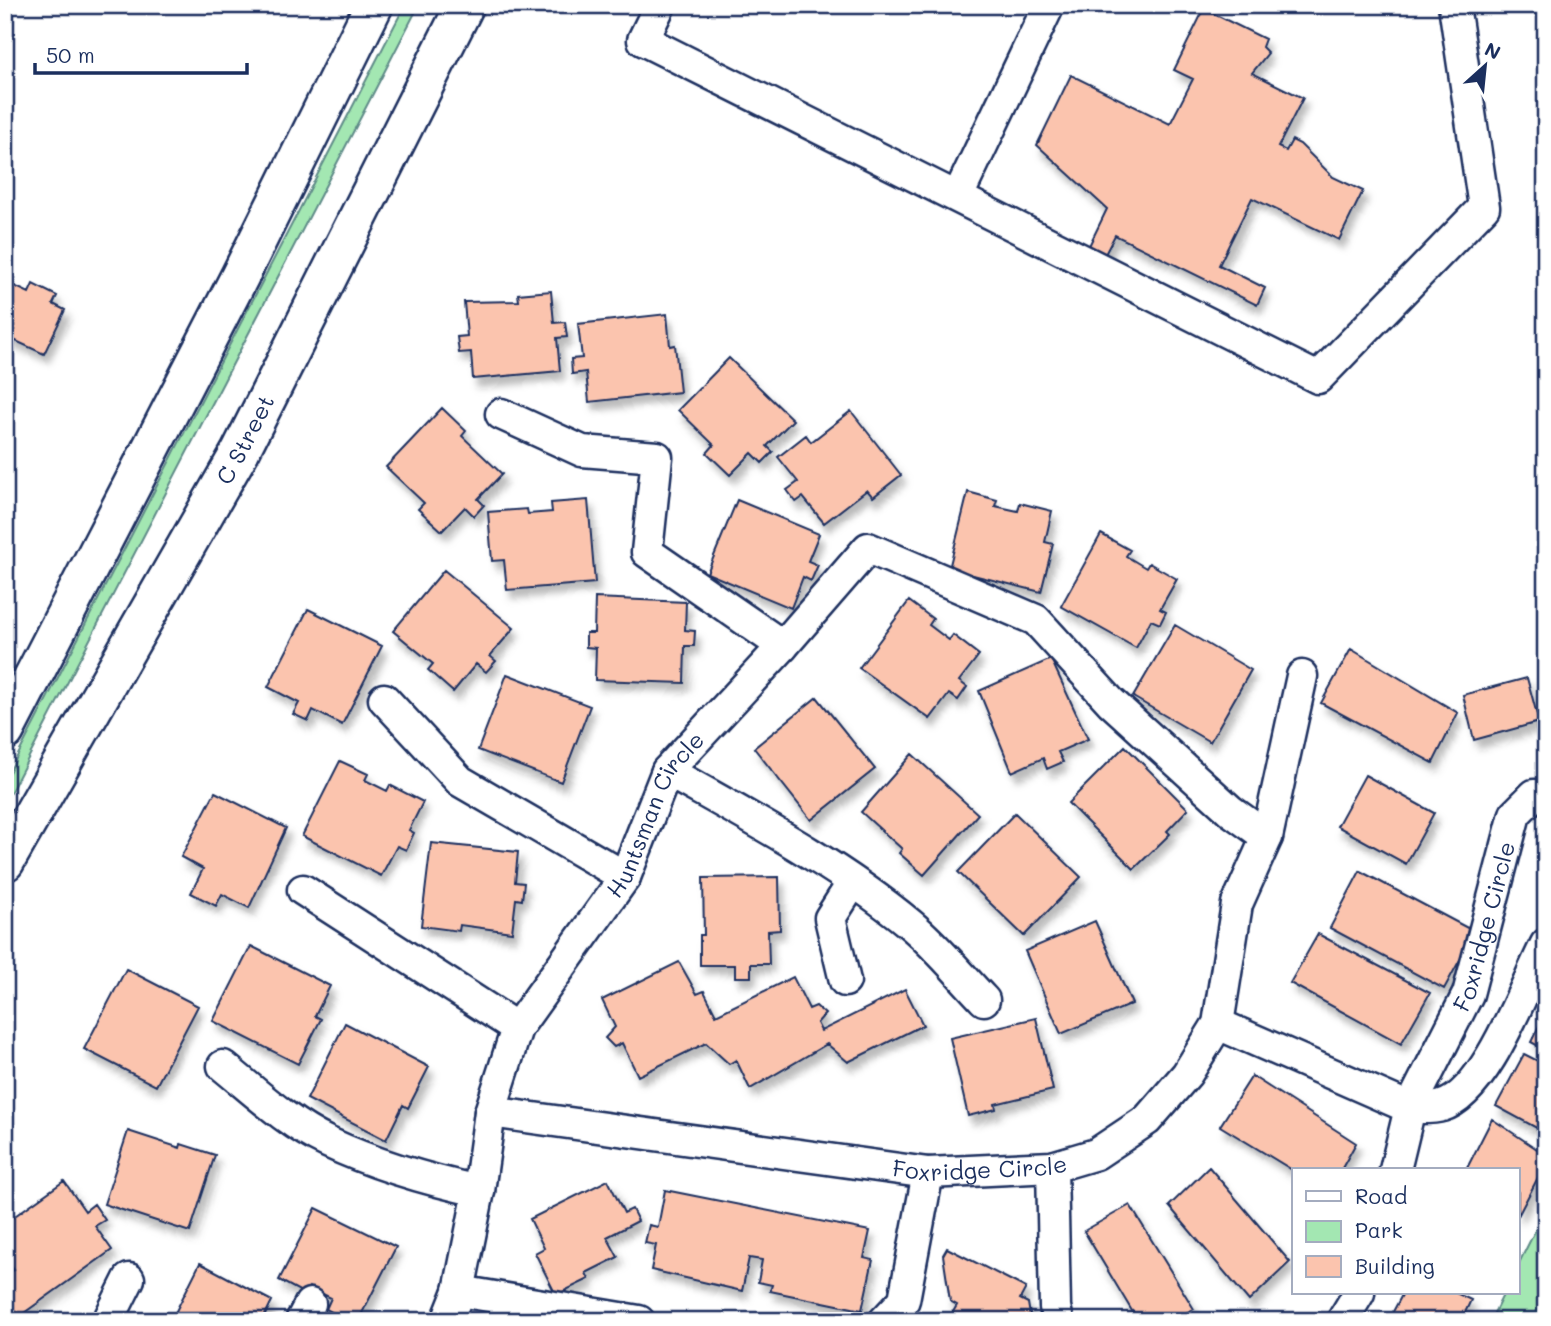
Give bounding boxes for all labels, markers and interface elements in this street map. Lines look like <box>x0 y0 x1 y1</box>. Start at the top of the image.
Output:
scale bar <box>35 32 247 76</box>
north arrow <box>1450 32 1520 102</box>
text: N <box>1481 36 1505 65</box>
text: 50 m <box>46 41 95 68</box>
street label: C Street <box>209 389 280 489</box>
street label: Huntsman Circle <box>599 725 710 903</box>
street label: Foxridge Circle <box>1445 838 1521 1017</box>
street label: Foxridge Circle <box>891 1147 1070 1187</box>
legend <box>1292 1168 1520 1294</box>
text: Road <box>1355 1182 1407 1209</box>
text: Park <box>1355 1216 1403 1243</box>
text: Building <box>1355 1252 1435 1279</box>

